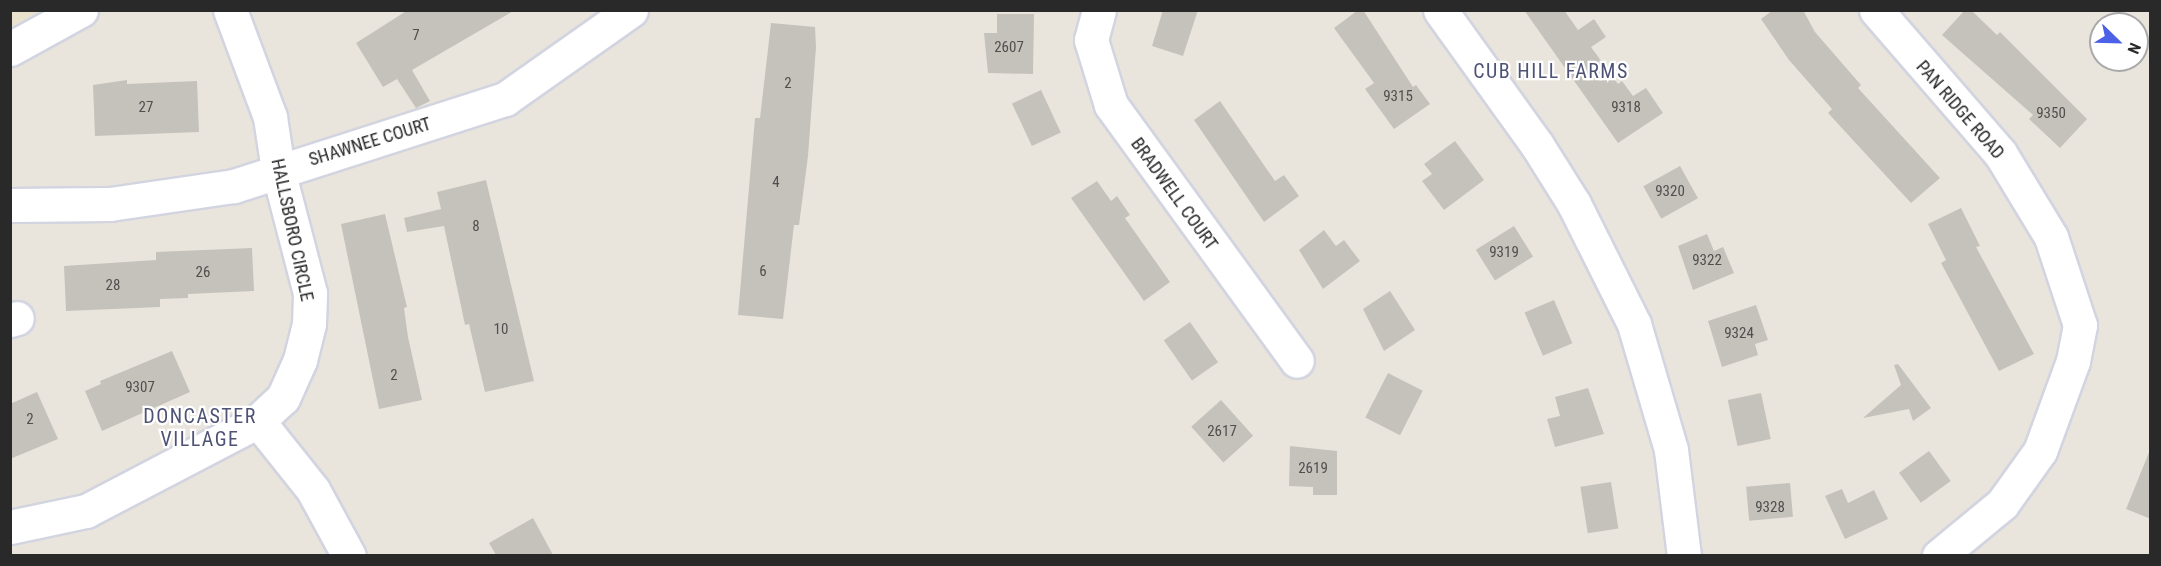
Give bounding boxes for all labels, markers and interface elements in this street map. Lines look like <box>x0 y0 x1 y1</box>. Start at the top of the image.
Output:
north arrow <box>2089 12 2149 72</box>
house number: 7 <box>412 27 420 45</box>
house number: 2607 <box>994 39 1024 57</box>
text: N <box>2124 40 2145 57</box>
street label: PAN RIDGE ROAD <box>1911 56 2009 164</box>
district label: CUB HILL FARMS <box>1473 59 1629 83</box>
house number: 2 <box>784 75 792 93</box>
house number: 9315 <box>1383 88 1413 106</box>
house number: 27 <box>139 99 153 117</box>
house number: 9318 <box>1611 99 1641 117</box>
house number: 9350 <box>2036 105 2066 123</box>
street label: SHAWNEE COURT <box>306 113 434 171</box>
street label: BRADWELL COURT <box>1126 134 1222 254</box>
street label: HALLSBORO CIRCLE <box>266 157 318 303</box>
house number: 4 <box>772 174 780 192</box>
house number: 9320 <box>1655 183 1685 201</box>
house number: 8 <box>472 218 480 236</box>
house number: 9319 <box>1489 244 1519 262</box>
house number: 9322 <box>1692 252 1722 270</box>
house number: 6 <box>759 263 767 281</box>
house number: 26 <box>196 264 210 282</box>
house number: 28 <box>106 277 120 295</box>
house number: 10 <box>494 321 508 339</box>
house number: 9324 <box>1724 325 1754 343</box>
house number: 2 <box>390 367 398 385</box>
house number: 9307 <box>125 379 155 397</box>
district label: DONCASTER VILLAGE <box>143 404 257 451</box>
house number: 2 <box>26 411 34 429</box>
house number: 2617 <box>1207 423 1237 441</box>
house number: 2619 <box>1298 460 1328 478</box>
house number: 9328 <box>1755 499 1785 517</box>

